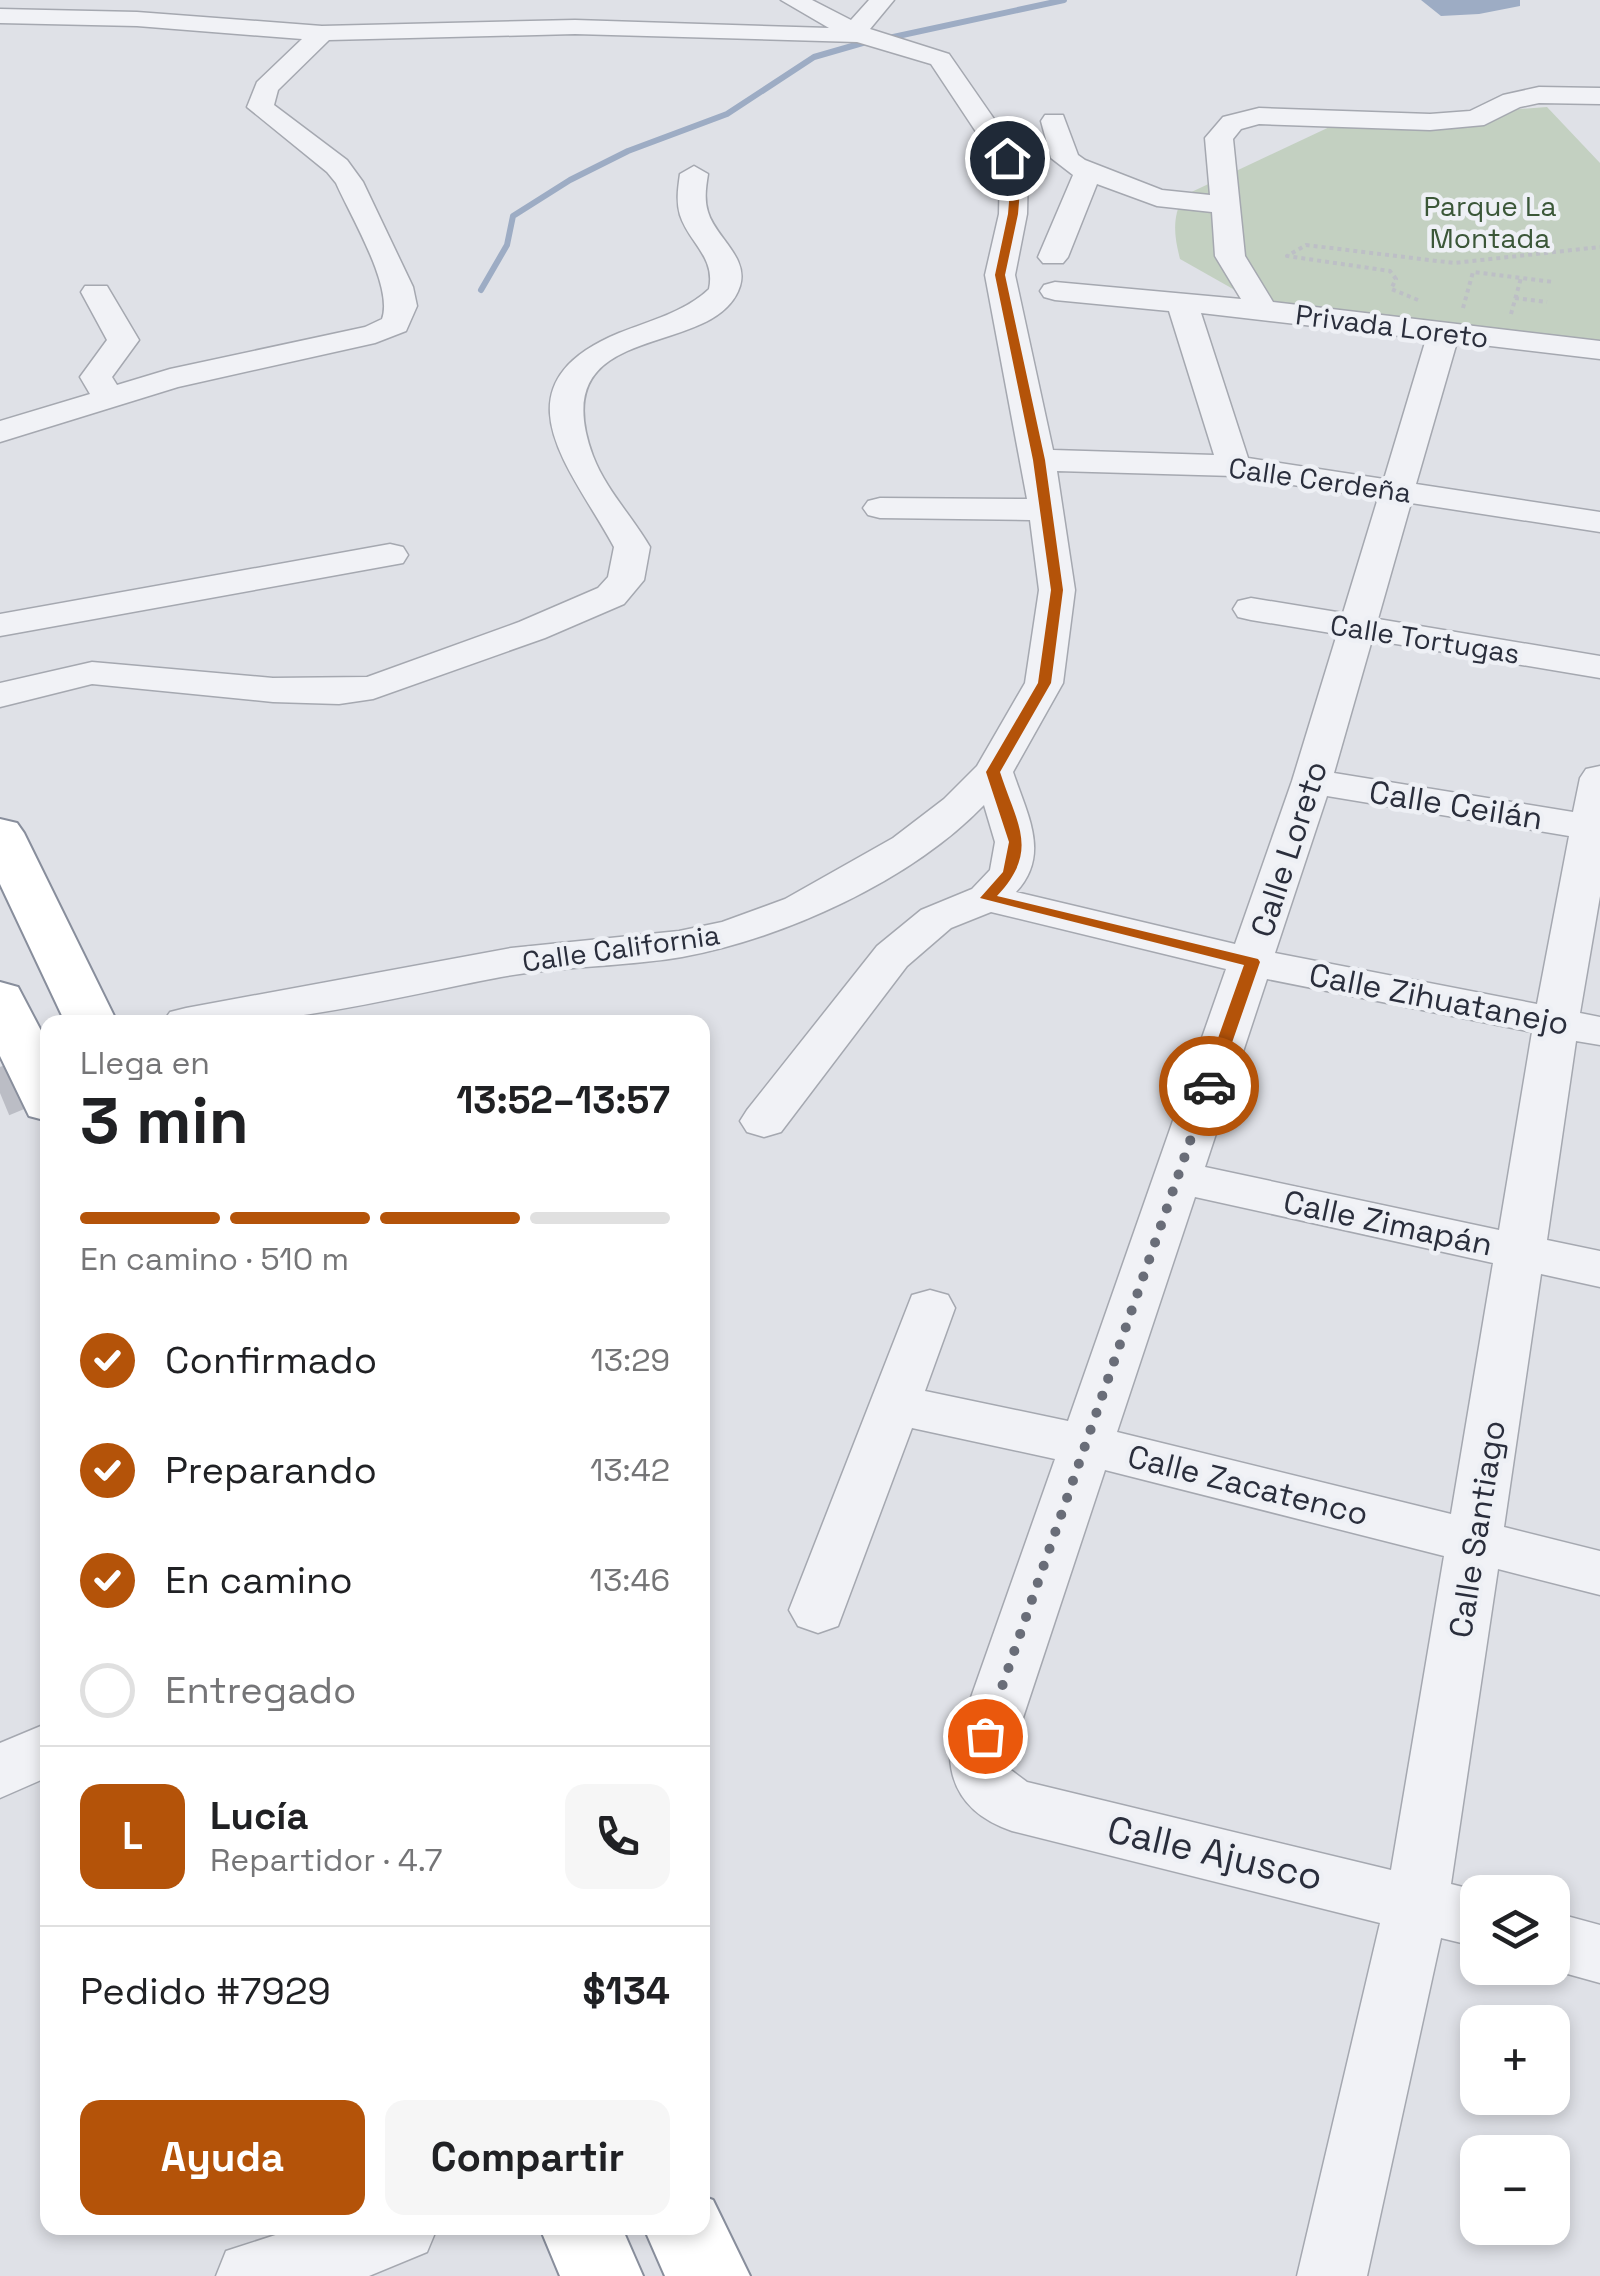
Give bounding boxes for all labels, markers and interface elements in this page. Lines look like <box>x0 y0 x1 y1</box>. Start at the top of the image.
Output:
pin <box>965 116 1050 201</box>
icon: home <box>980 131 1035 186</box>
park label: Parque La Montada <box>1424 188 1557 256</box>
street label: Privada Loreto <box>1293 296 1491 356</box>
street label: Calle Cerdeña <box>1226 449 1414 511</box>
street label: Calle Tortugas <box>1328 606 1522 672</box>
street label: Calle Loreto <box>1242 756 1336 942</box>
street label: Calle Ceilán <box>1366 772 1546 838</box>
street label: Calle California <box>520 916 722 980</box>
street label: Calle Zihuatanejo <box>1306 954 1572 1044</box>
courier <box>1159 1036 1259 1136</box>
text: Llega en <box>80 1043 210 1083</box>
icon: car <box>1182 1059 1237 1114</box>
text: 13:52–13:57 <box>456 1076 670 1124</box>
text: 3 min <box>80 1079 249 1162</box>
street label: Calle Zimapán <box>1280 1181 1496 1265</box>
text: En camino · 510 m <box>80 1239 349 1279</box>
icon: check <box>80 1333 135 1388</box>
text: Confirmado <box>165 1336 377 1384</box>
text: 13:29 <box>590 1340 670 1380</box>
street label: Calle Santiago <box>1440 1417 1514 1641</box>
street label: Calle Zacatenco <box>1124 1436 1372 1534</box>
icon: check <box>80 1443 135 1498</box>
text: Preparando <box>165 1446 377 1494</box>
text: 13:42 <box>590 1450 670 1490</box>
icon: check <box>80 1553 135 1608</box>
text: En camino <box>165 1556 353 1604</box>
text: 13:46 <box>590 1560 670 1600</box>
text: Entregado <box>165 1666 356 1714</box>
pin <box>943 1694 1028 1779</box>
icon: bag <box>958 1709 1013 1764</box>
button: phone <box>565 1784 670 1889</box>
text: Lucía <box>210 1792 308 1840</box>
street label: Calle Ajusco <box>1103 1805 1327 1901</box>
text: L <box>122 1812 143 1860</box>
text: Repartidor · 4.7 <box>210 1840 443 1880</box>
map controls <box>1460 1875 1570 2245</box>
button: layers <box>1460 1875 1570 1985</box>
text: Pedido #7929 <box>80 1967 331 2015</box>
text: $134 <box>583 1967 670 2015</box>
button: + <box>1460 2005 1570 2115</box>
button: Ayuda <box>80 2100 365 2215</box>
button: Compartir <box>385 2100 670 2215</box>
button: − <box>1460 2135 1570 2245</box>

